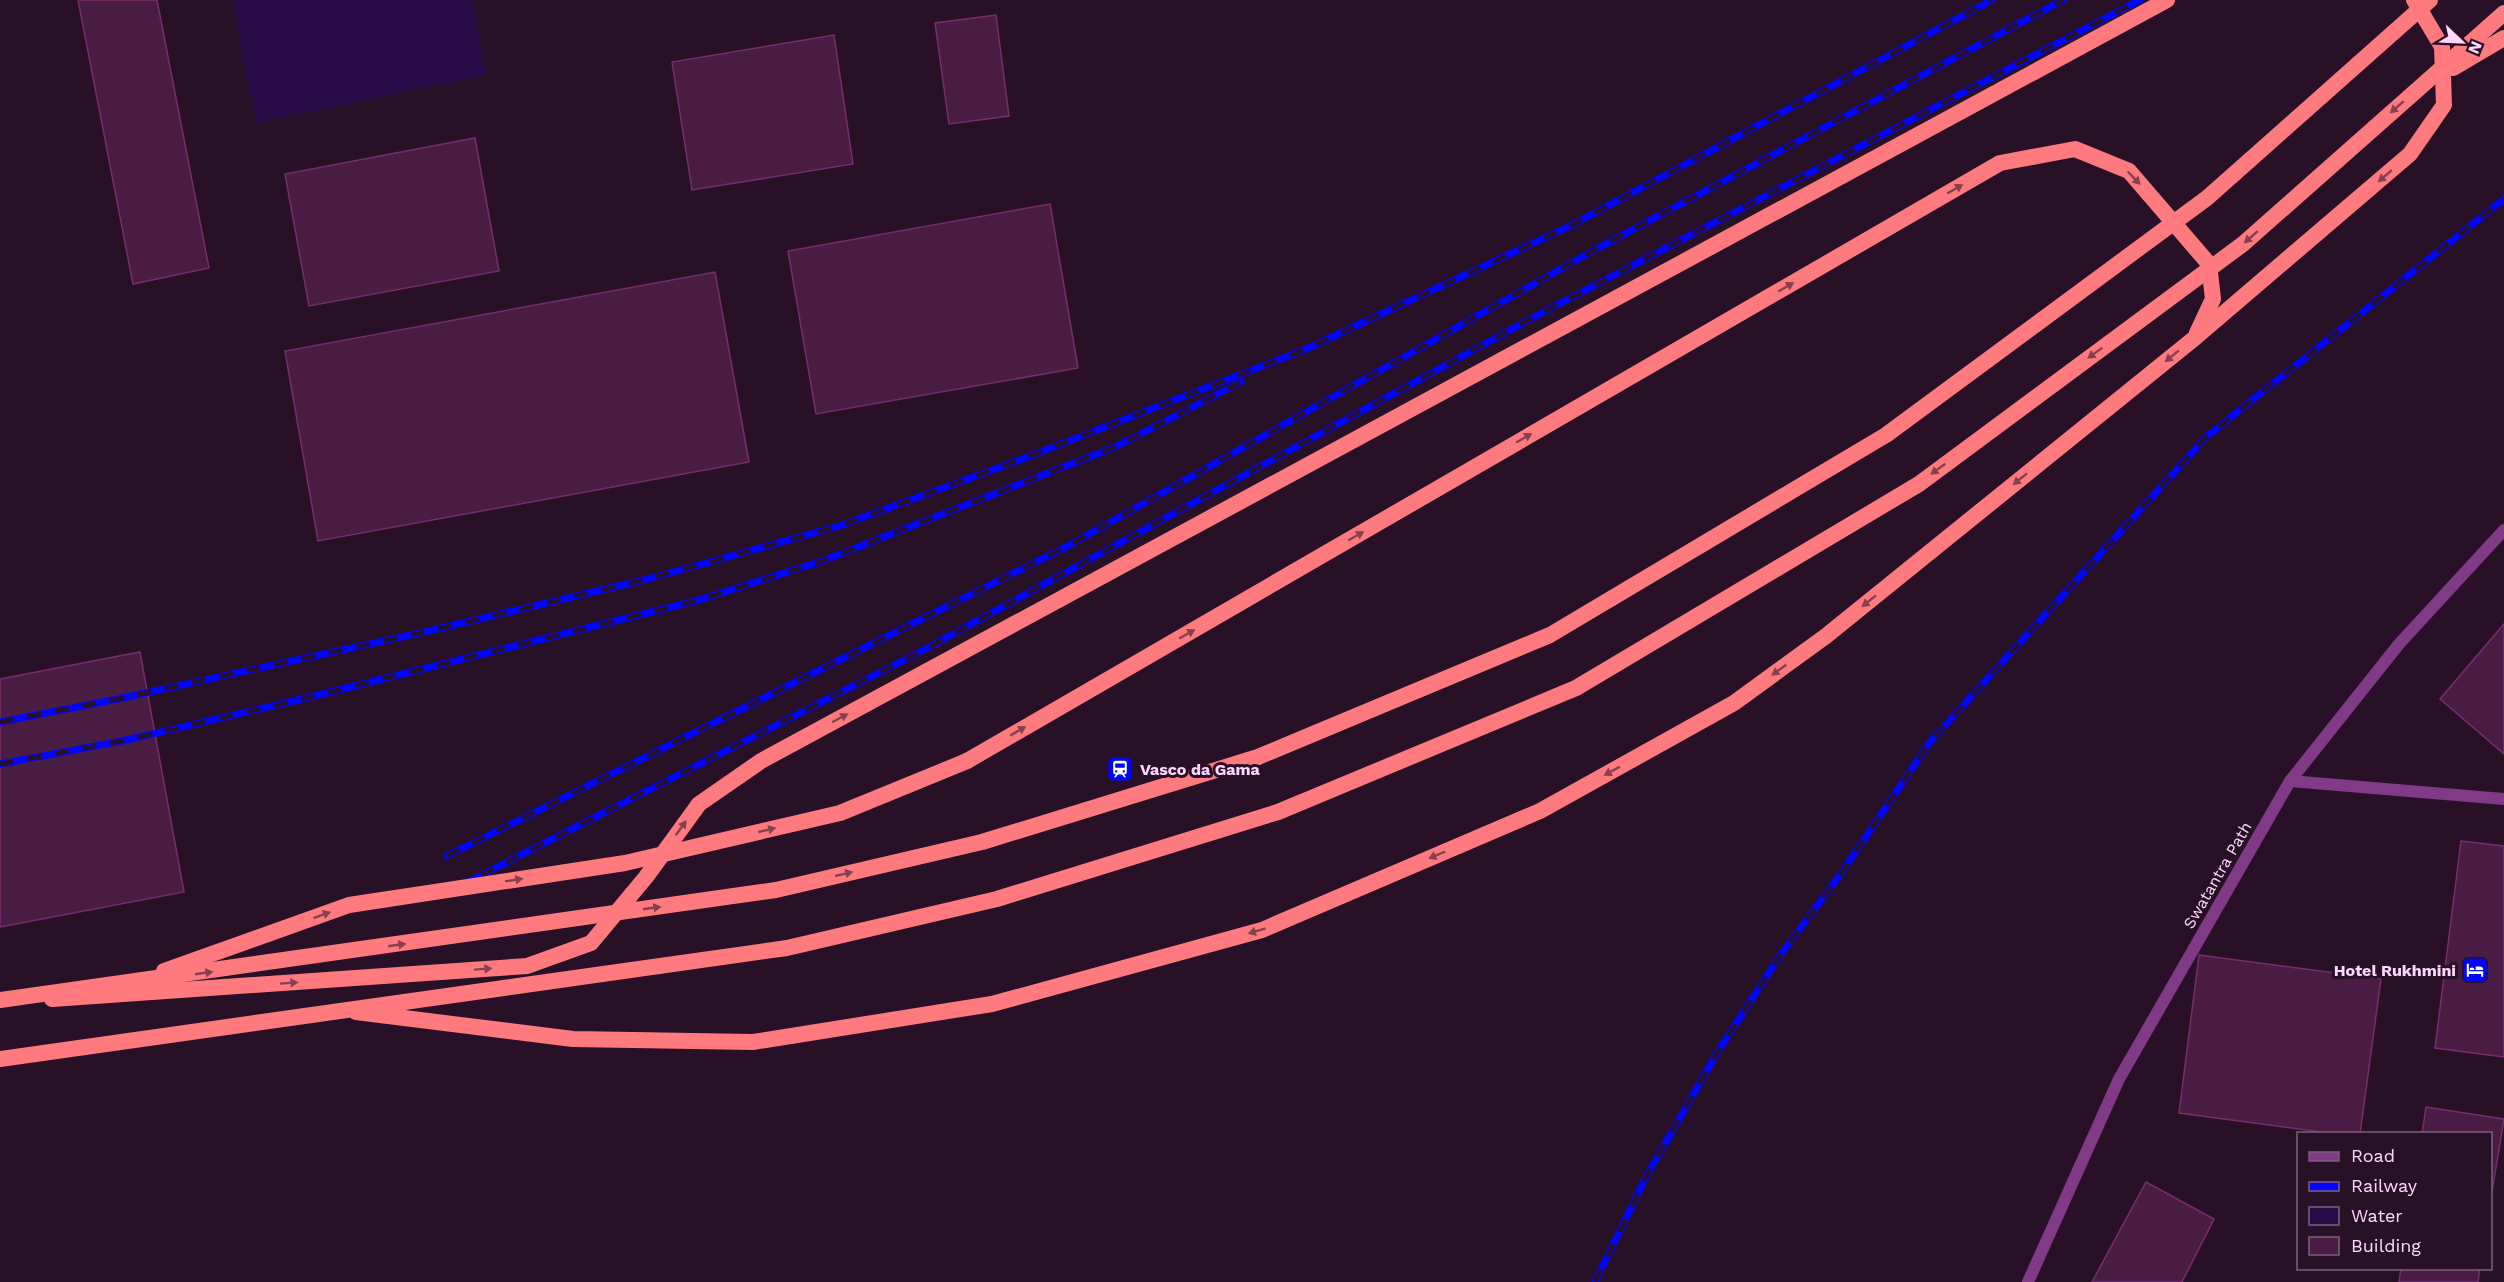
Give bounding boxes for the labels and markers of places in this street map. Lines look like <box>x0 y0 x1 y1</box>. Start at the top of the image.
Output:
station icon: Vasco da Gama <box>1105 754 1135 784</box>
place label: Vasco da Gama <box>1140 760 1261 779</box>
hotel icon: Hotel Rukhmini <box>2460 955 2490 985</box>
place label: Hotel Rukhmini <box>2334 961 2456 980</box>

